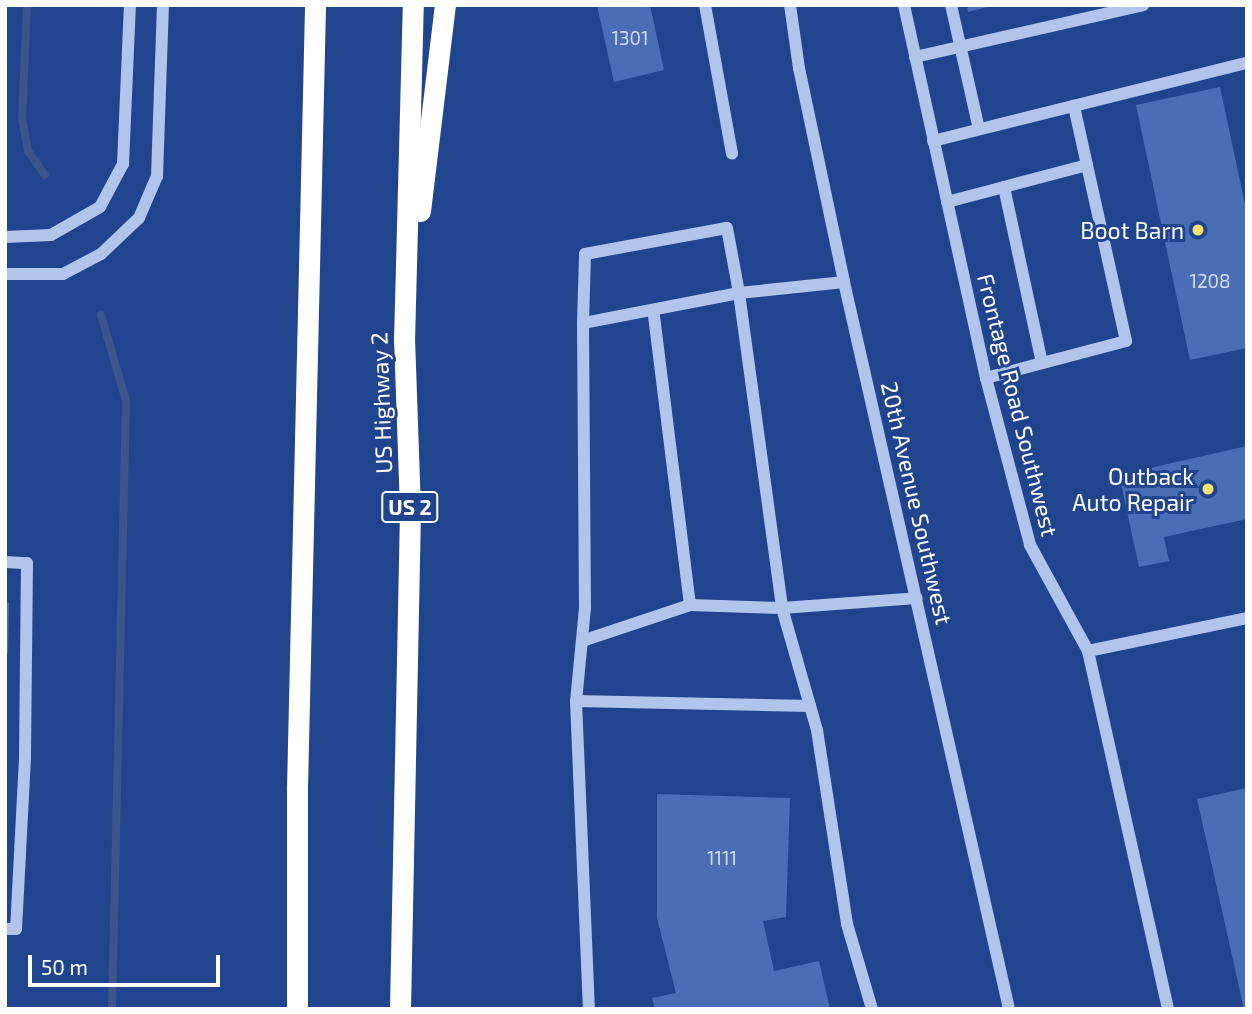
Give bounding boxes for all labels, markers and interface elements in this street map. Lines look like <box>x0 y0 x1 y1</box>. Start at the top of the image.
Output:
house number: 1301 <box>611 27 649 49</box>
place label: Boot Barn <box>1080 216 1184 244</box>
marker: Boot Barn <box>1190 222 1206 238</box>
house number: 1208 <box>1189 270 1231 292</box>
street label: Frontage Road Southwest <box>972 271 1064 539</box>
street label: US Highway 2 <box>365 331 397 475</box>
street label: 20th Avenue Southwest <box>876 379 958 627</box>
place label: Outback Auto Repair <box>1072 462 1194 516</box>
marker: Outback Auto Repair <box>1200 481 1216 497</box>
road number: US 2 <box>380 490 440 524</box>
house number: 1111 <box>707 847 737 869</box>
scale bar <box>32 940 224 984</box>
text: 50 m <box>41 954 88 979</box>

